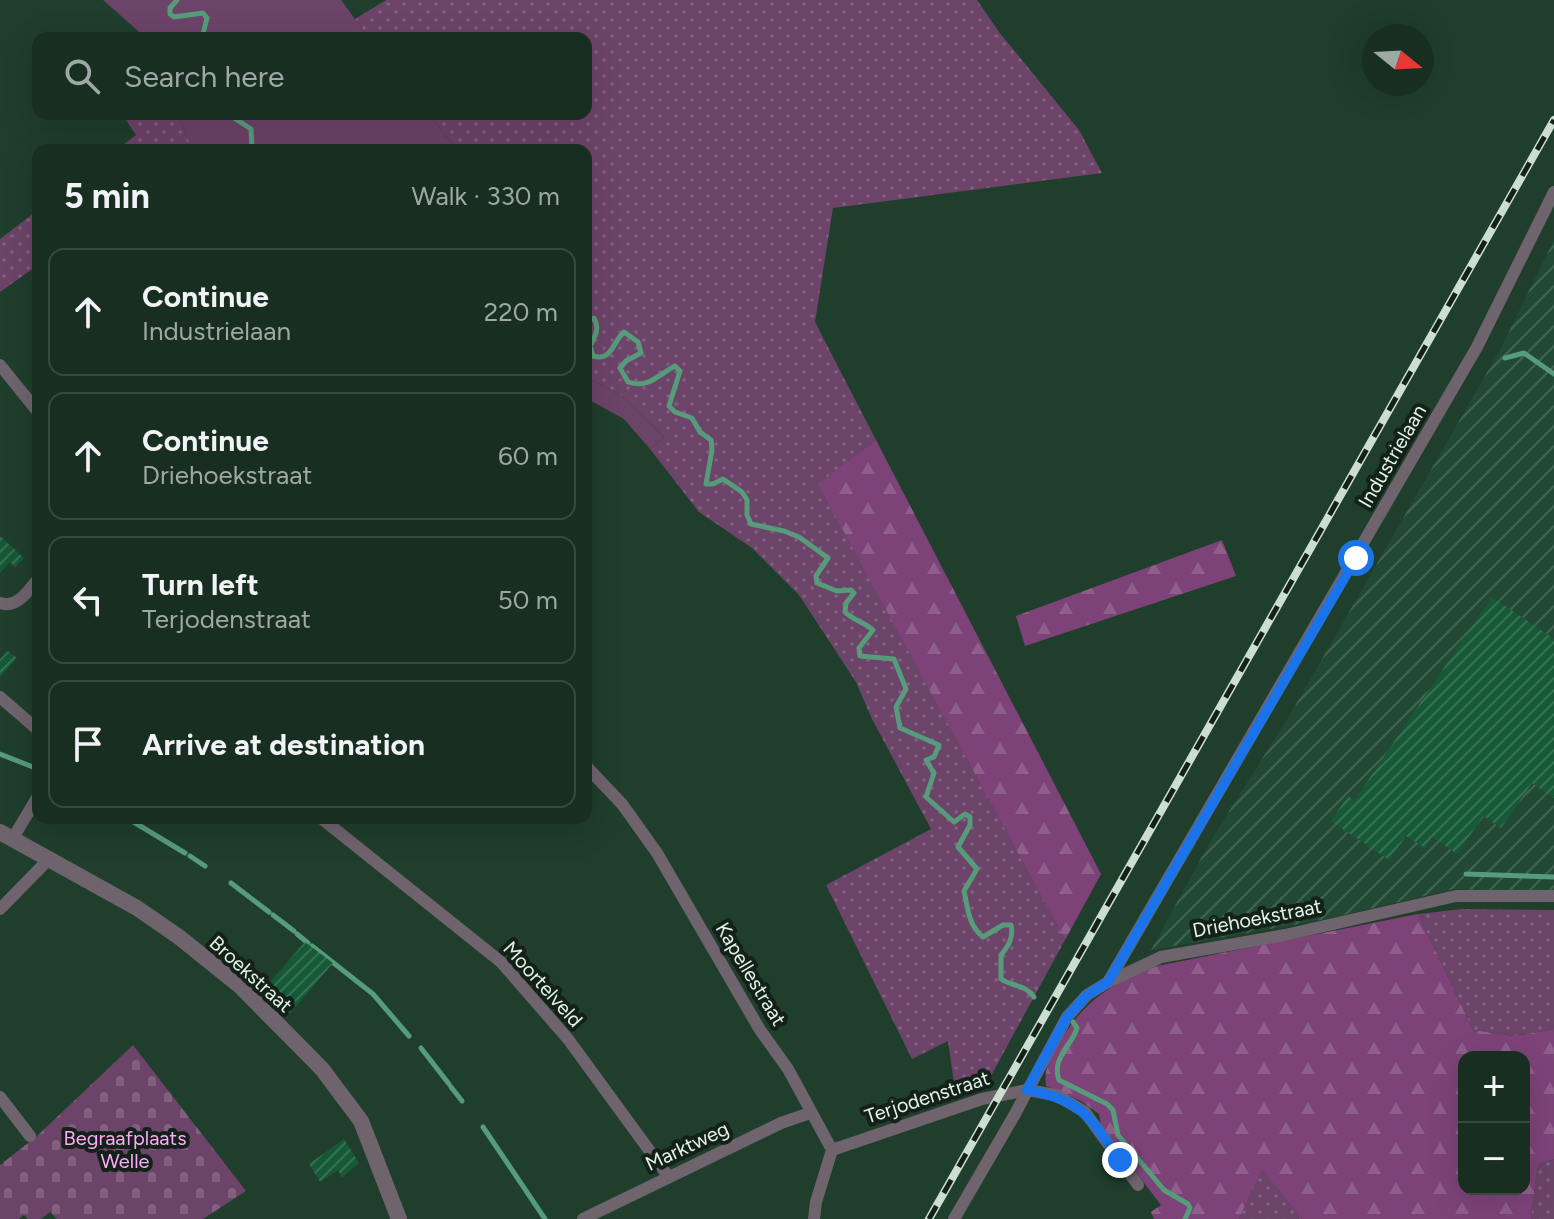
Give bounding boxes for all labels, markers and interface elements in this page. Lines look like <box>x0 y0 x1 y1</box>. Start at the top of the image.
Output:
north arrow <box>1362 24 1434 96</box>
search box <box>32 32 592 120</box>
icon: search <box>60 54 104 98</box>
text: Search here <box>124 58 284 95</box>
text: 5 min <box>64 176 150 217</box>
text: Walk · 330 m <box>412 180 560 212</box>
text: Continue <box>142 278 269 315</box>
icon: ahead <box>66 290 110 334</box>
text: 220 m <box>484 296 558 328</box>
text: Industrielaan <box>142 315 291 347</box>
street label: Industrielaan <box>1353 400 1431 512</box>
text: Continue <box>142 422 269 459</box>
icon: ahead <box>66 434 110 478</box>
text: 60 m <box>498 440 558 472</box>
text: Driehoekstraat <box>142 459 312 491</box>
route start <box>1338 540 1374 576</box>
text: Turn left <box>142 566 259 603</box>
icon: left <box>66 578 110 622</box>
text: 50 m <box>498 584 558 616</box>
text: Terjodenstraat <box>142 603 311 635</box>
icon: arrive <box>66 722 110 766</box>
text: Arrive at destination <box>142 726 425 763</box>
street label: Driehoekstraat <box>1190 894 1324 942</box>
street label: Kapellestraat <box>711 918 791 1030</box>
street label: Broekstraat <box>205 931 297 1017</box>
street label: Moortelveld <box>498 936 588 1032</box>
map controls <box>1458 1051 1530 1195</box>
button: + <box>1458 1051 1530 1123</box>
street label: Terjodenstraat <box>862 1066 992 1128</box>
street label: Marktweg <box>641 1116 733 1176</box>
button: − <box>1458 1123 1530 1195</box>
park label: Begraafplaats Welle <box>64 1126 186 1173</box>
route end <box>1102 1142 1138 1178</box>

